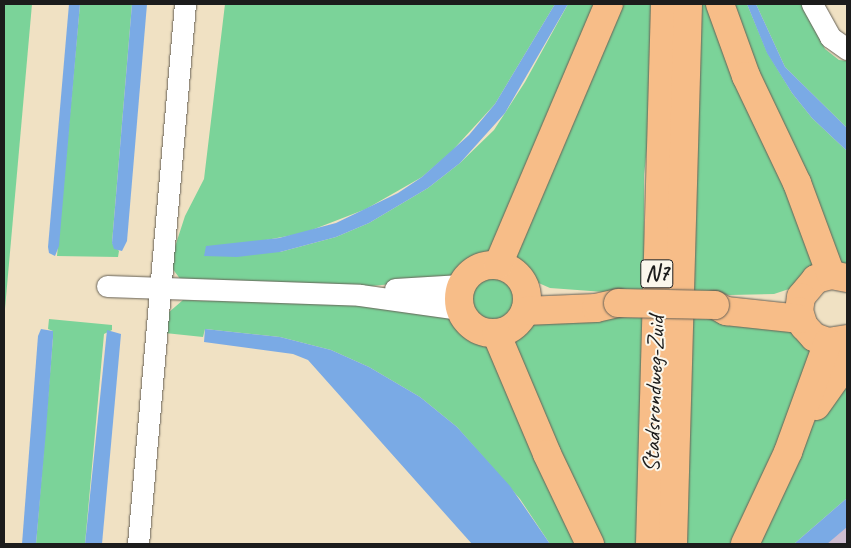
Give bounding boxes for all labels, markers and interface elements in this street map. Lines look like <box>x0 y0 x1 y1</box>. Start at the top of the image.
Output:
road number: N7 <box>640 254 674 294</box>
street label: Stadsrondweg-Zuid <box>637 315 671 473</box>

